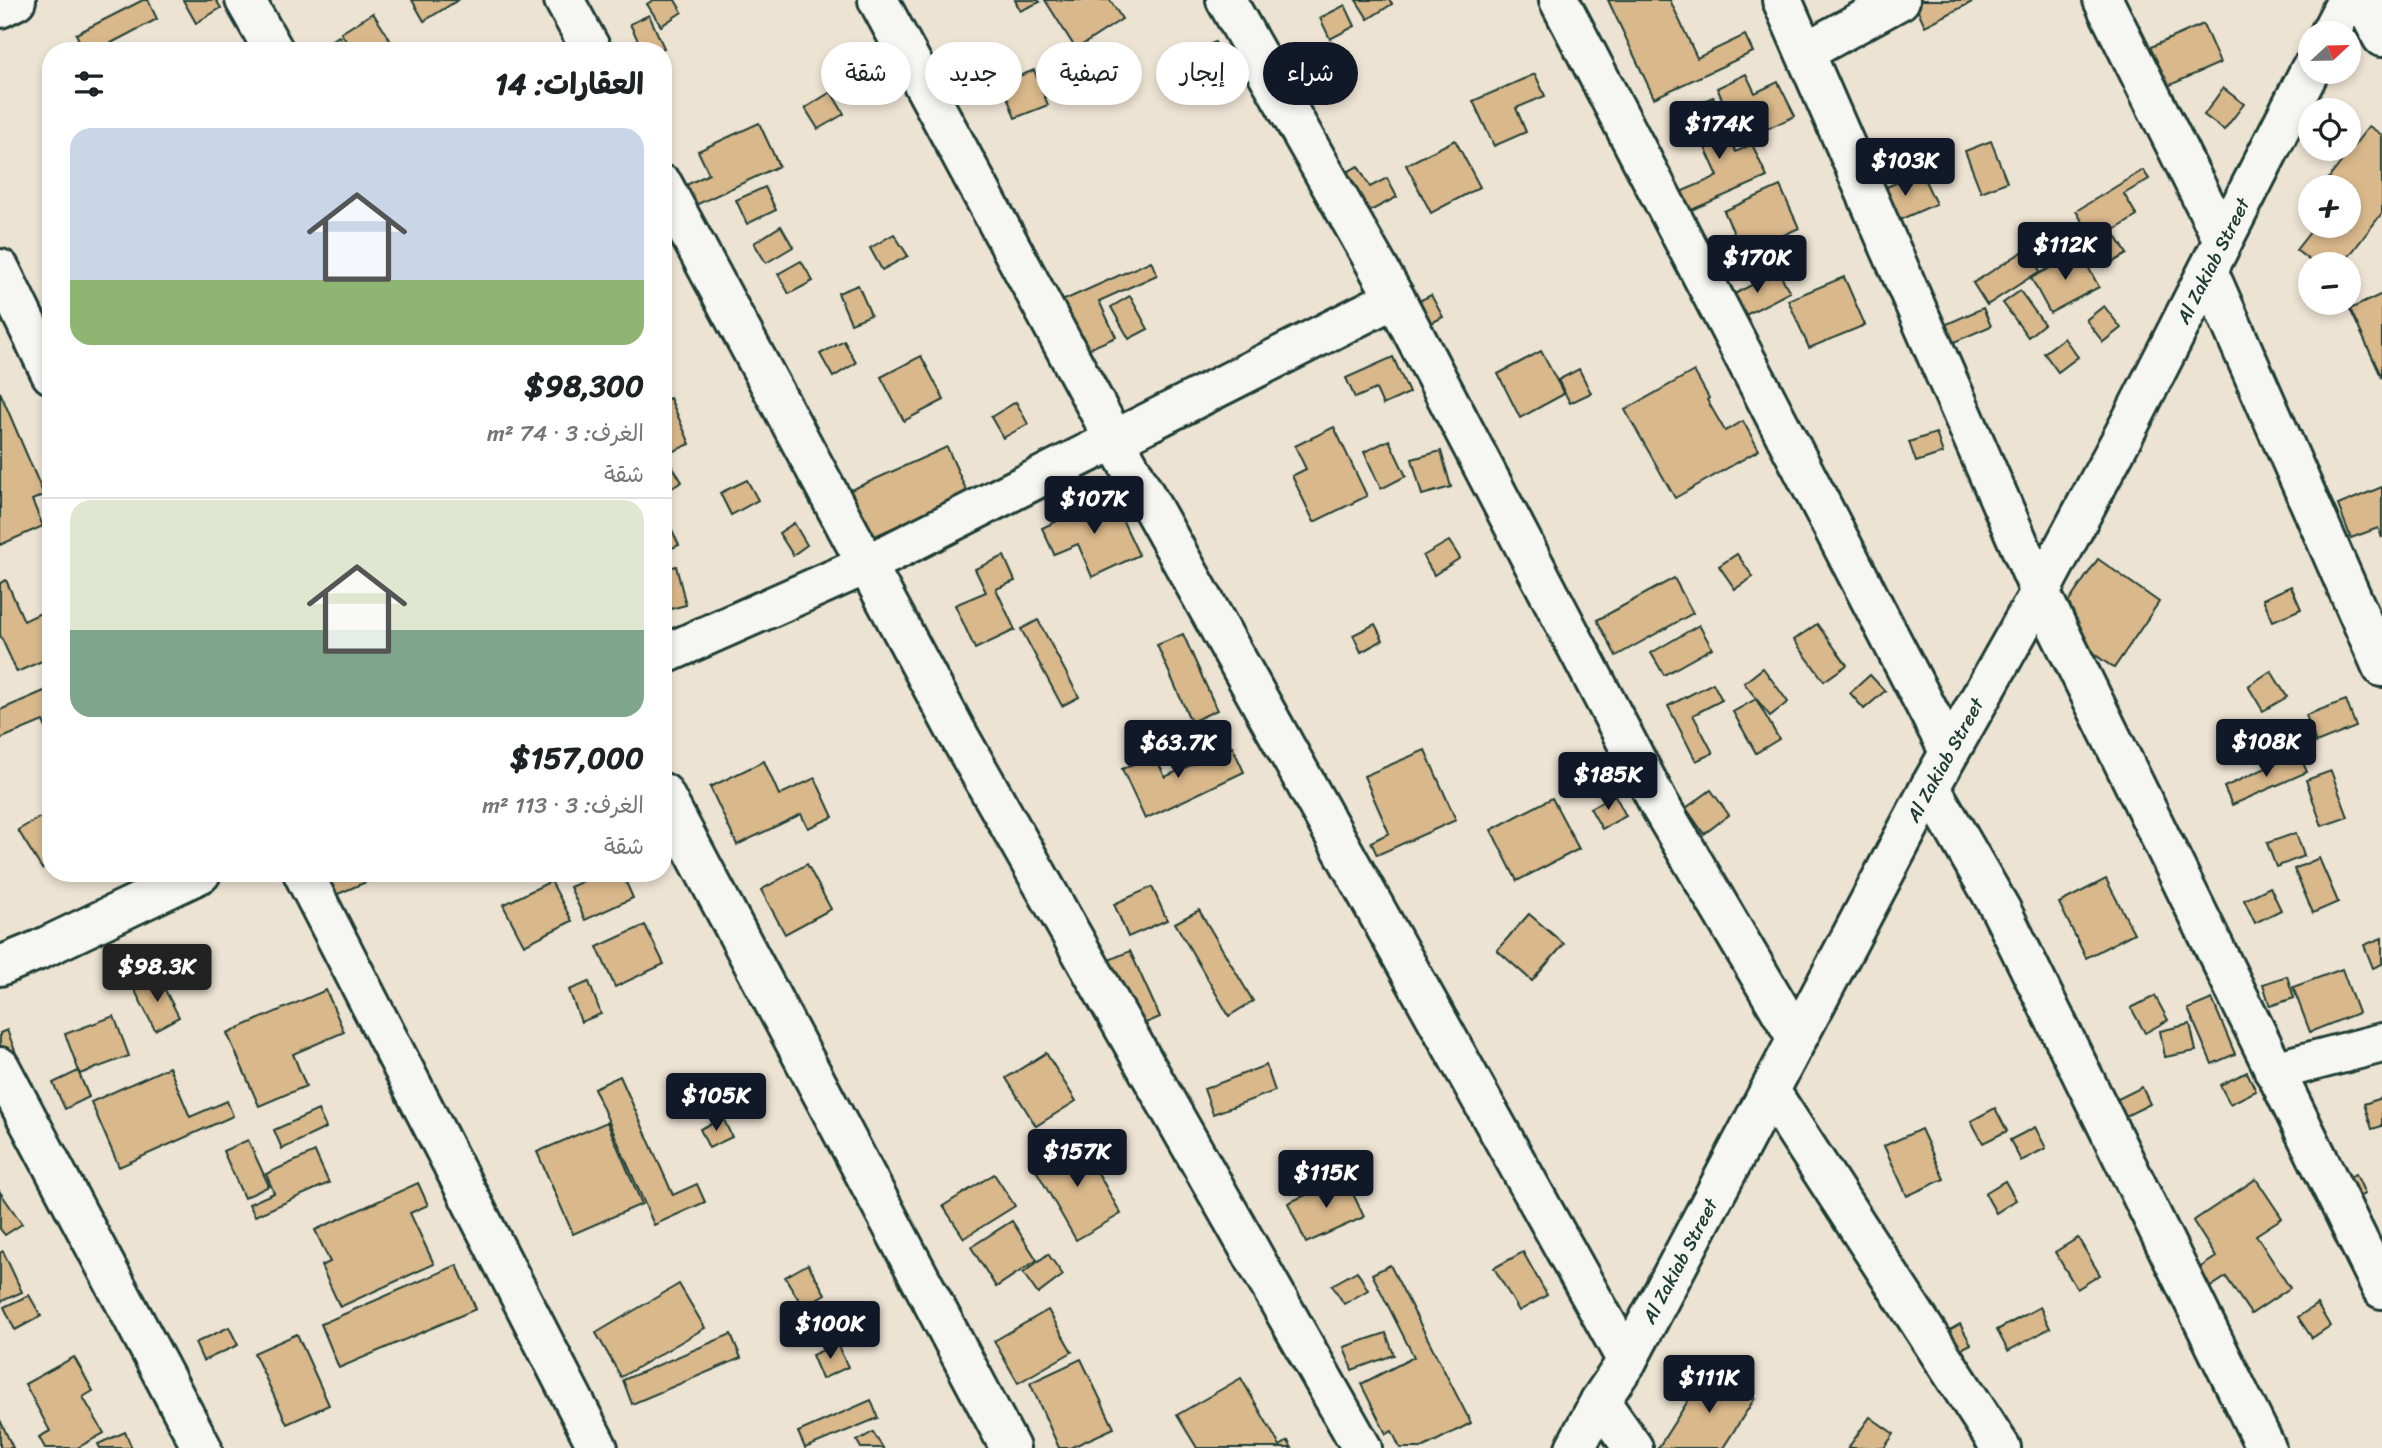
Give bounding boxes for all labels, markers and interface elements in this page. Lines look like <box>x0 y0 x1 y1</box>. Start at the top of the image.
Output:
north arrow <box>2298 21 2361 84</box>
map controls <box>2298 21 2361 315</box>
chip: شقة <box>821 42 911 105</box>
chip: جديد <box>925 42 1022 105</box>
chip: تصفية <box>1036 42 1142 105</box>
chip: إيجار <box>1156 42 1249 105</box>
chip: شراء <box>1263 42 1358 105</box>
text: العقارات: 14 <box>495 57 644 111</box>
icon: filters <box>70 65 108 103</box>
button: locate <box>2298 98 2361 161</box>
pin: $174K <box>1670 102 1768 161</box>
text: $174K <box>1686 103 1752 144</box>
pin: $103K <box>1856 138 1954 198</box>
text: $103K <box>1872 140 1938 181</box>
icon: home <box>294 174 420 300</box>
button: + <box>2298 175 2361 238</box>
street label: Al Zakiab Street <box>2167 191 2260 331</box>
pin: $112K <box>2016 222 2114 282</box>
text: $112K <box>2034 224 2096 265</box>
pin: $170K <box>1708 236 1806 295</box>
text: $170K <box>1724 237 1791 278</box>
button: − <box>2298 252 2361 315</box>
text: $98,300 <box>525 359 644 413</box>
text: الغرف: 3 · 74 m² <box>487 413 644 454</box>
text: شقة <box>604 454 644 495</box>
pin: $107K <box>1045 476 1143 536</box>
text: $107K <box>1061 478 1128 519</box>
icon: home <box>294 546 420 672</box>
street label: Al Zakiab Street <box>1897 691 1993 829</box>
pin: $63.7K <box>1121 720 1235 780</box>
pin: $108K <box>2217 720 2315 779</box>
text: $108K <box>2232 721 2300 762</box>
text: $63.7K <box>1140 722 1216 763</box>
text: $157,000 <box>511 731 644 785</box>
pin: $185K <box>1559 752 1657 812</box>
text: $185K <box>1574 754 1642 795</box>
text: الغرف: 3 · 113 m² <box>482 785 644 826</box>
text: شقة <box>604 826 644 867</box>
pin: $98.3K <box>100 944 214 1004</box>
text: $98.3K <box>118 946 196 987</box>
pin: $105K <box>667 1074 765 1133</box>
text: $105K <box>682 1075 750 1116</box>
pin: $157K <box>1028 1130 1126 1189</box>
text: $157K <box>1044 1131 1110 1172</box>
pin: $115K <box>1277 1150 1375 1210</box>
text: $115K <box>1294 1152 1358 1193</box>
street label: Al Zakiab Street <box>1633 1191 1728 1330</box>
pin: $100K <box>781 1302 879 1361</box>
text: $100K <box>796 1303 864 1344</box>
pin: $111K <box>1660 1356 1758 1415</box>
text: $111K <box>1679 1357 1739 1398</box>

